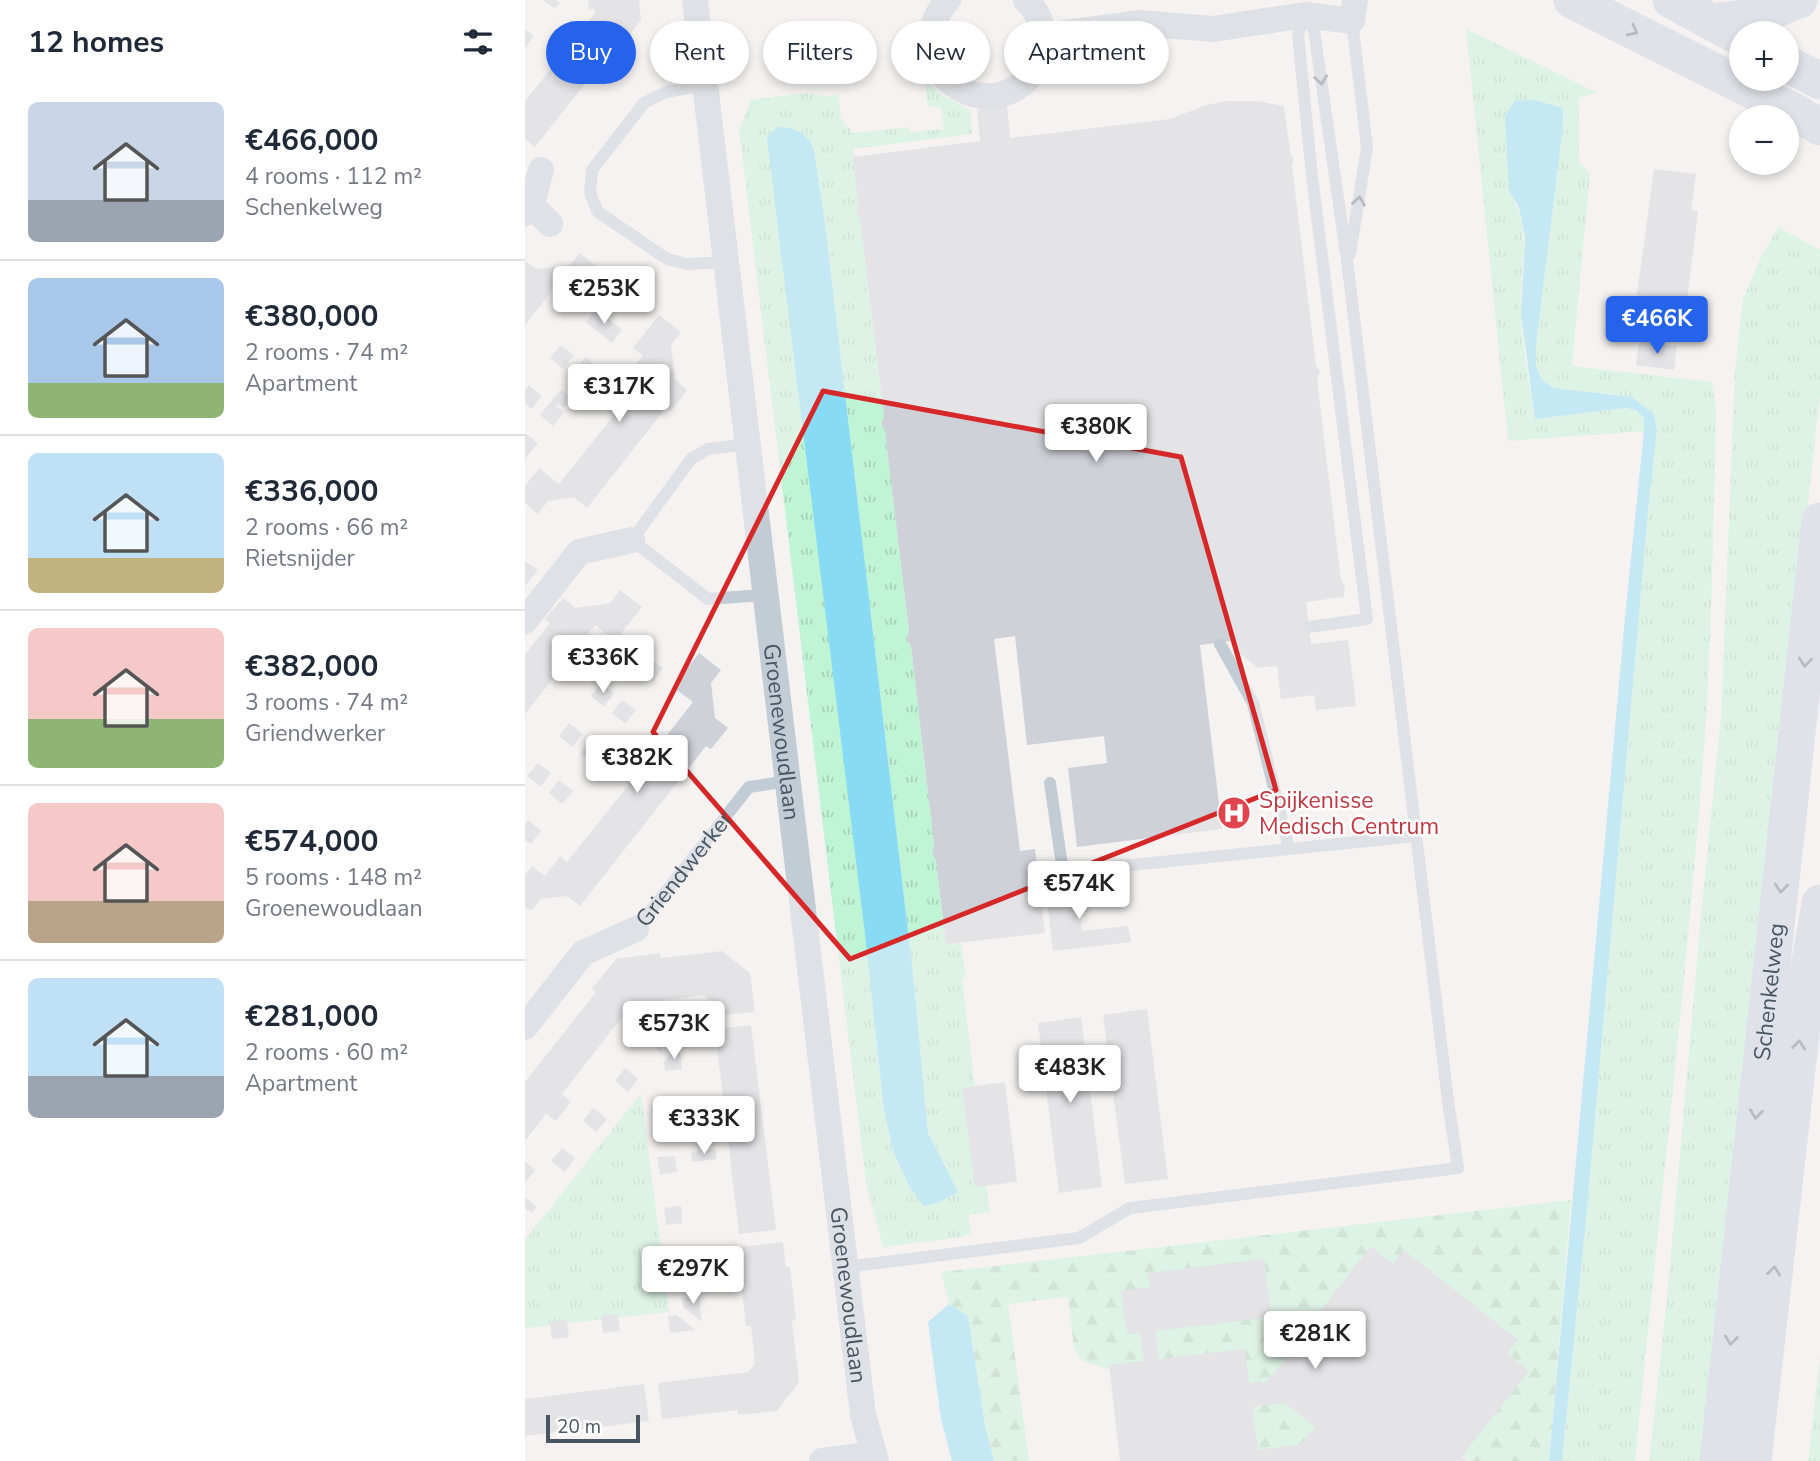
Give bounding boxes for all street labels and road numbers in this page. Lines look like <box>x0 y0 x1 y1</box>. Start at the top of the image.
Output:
street label: Groenewoudlaan <box>756 642 808 822</box>
street label: Griendwerker <box>628 804 740 933</box>
street label: Schenkelweg <box>1746 921 1792 1062</box>
street label: Groenewoudlaan <box>823 1205 875 1385</box>

